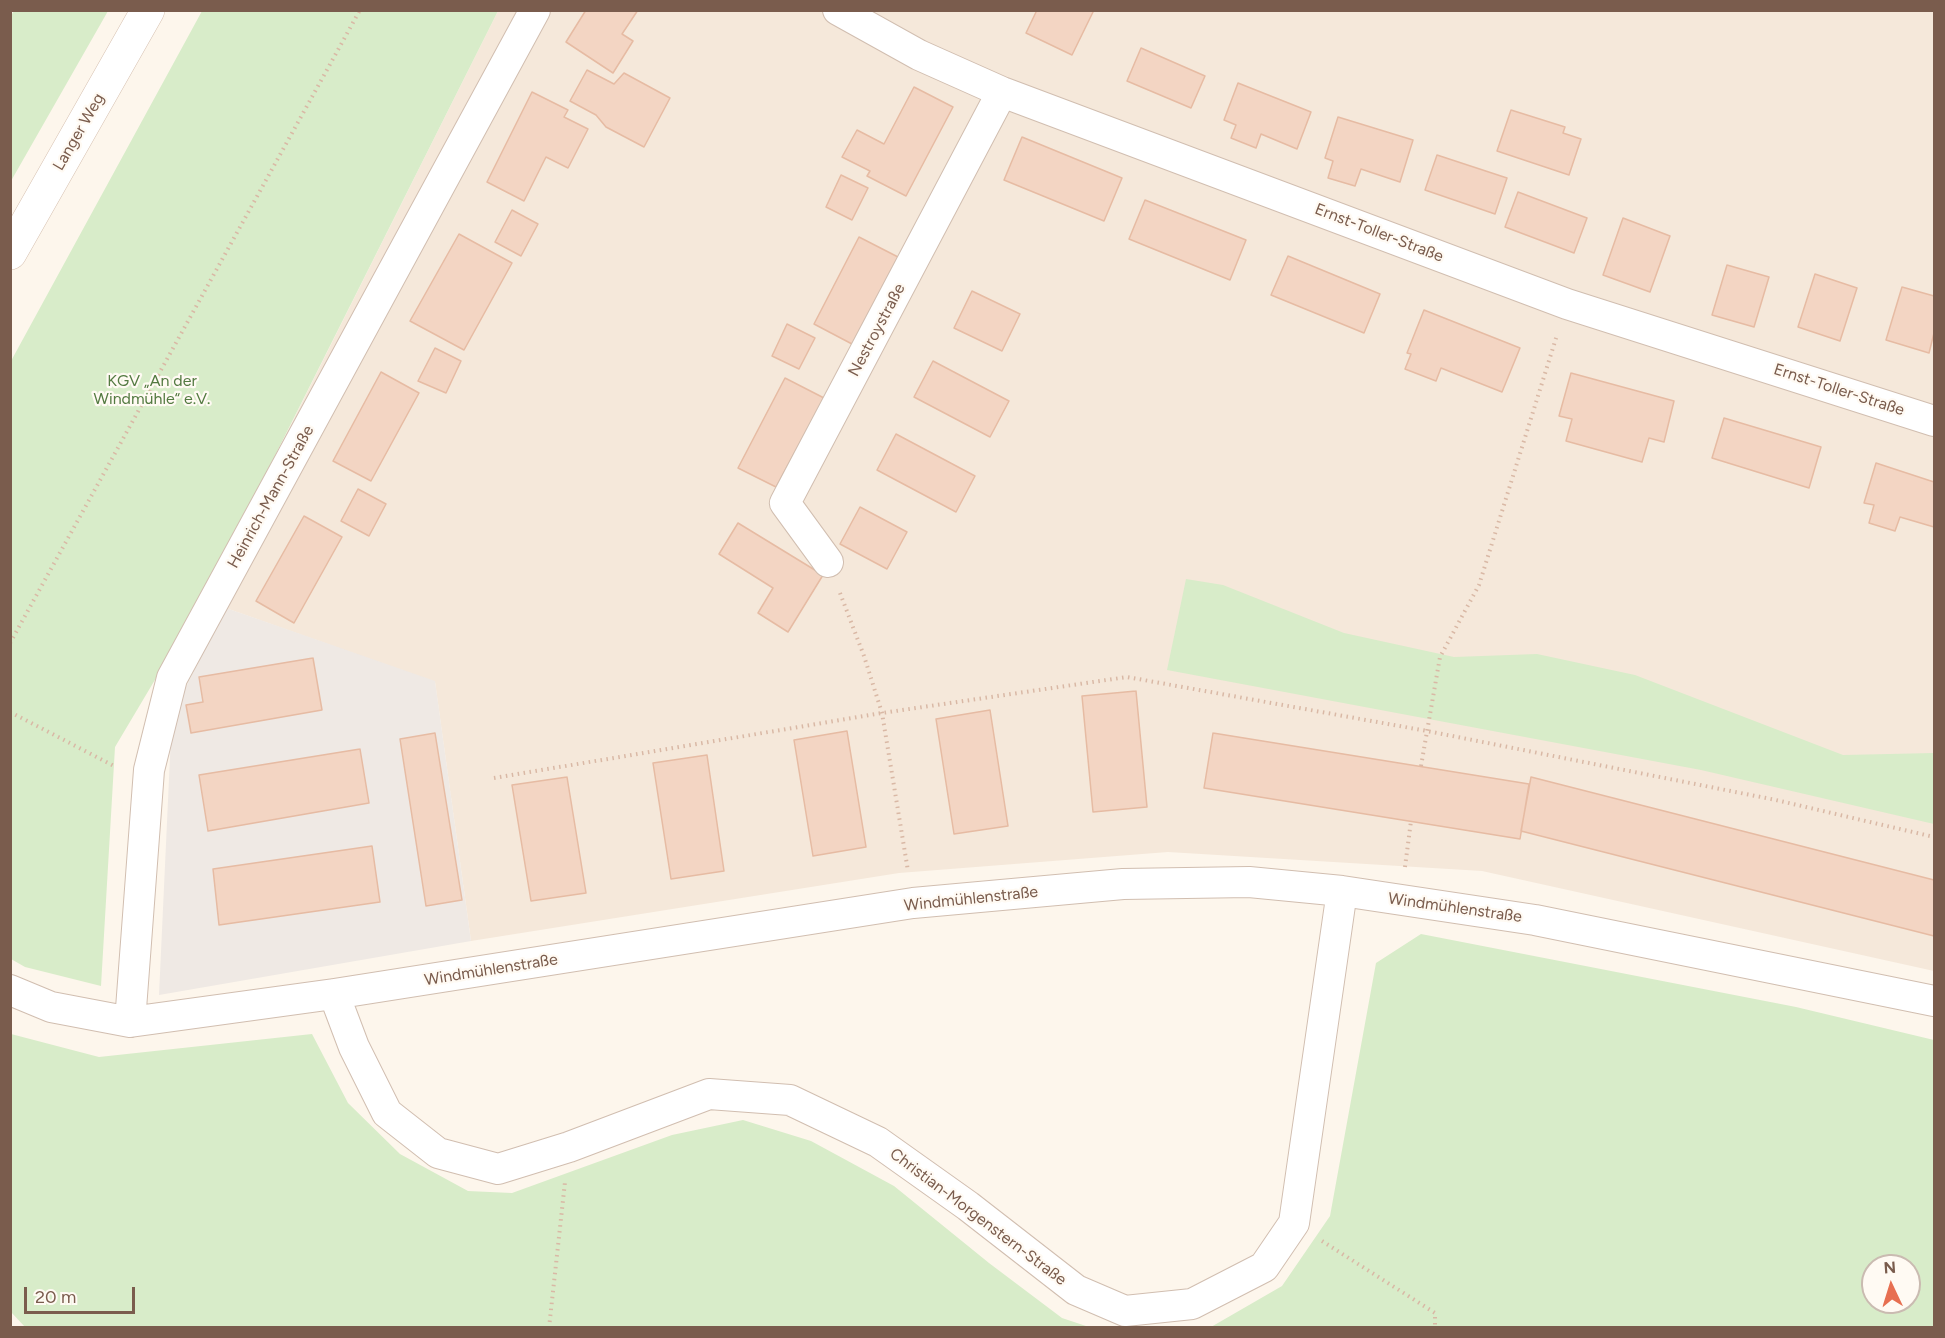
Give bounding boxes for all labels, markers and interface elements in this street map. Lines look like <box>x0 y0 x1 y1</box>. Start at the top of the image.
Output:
street label: Langer Weg <box>49 90 109 174</box>
street label: Ernst-Toller-Straße <box>1312 200 1446 266</box>
street label: Nestroystraße <box>844 280 910 380</box>
street label: Ernst-Toller-Straße <box>1771 360 1907 420</box>
park label: KGV „An der Windmühle“ e.V. <box>94 371 210 409</box>
street label: Heinrich-Mann-Straße <box>224 422 318 572</box>
street label: Windmühlenstraße <box>903 882 1039 916</box>
street label: Windmühlenstraße <box>1387 889 1523 927</box>
street label: Windmühlenstraße <box>423 950 559 990</box>
street label: Christian-Morgenstern-Straße <box>886 1144 1070 1290</box>
north arrow <box>1861 1254 1921 1314</box>
text: N <box>1883 1258 1897 1277</box>
scale bar <box>27 1275 138 1313</box>
text: 20 m <box>35 1286 76 1308</box>

